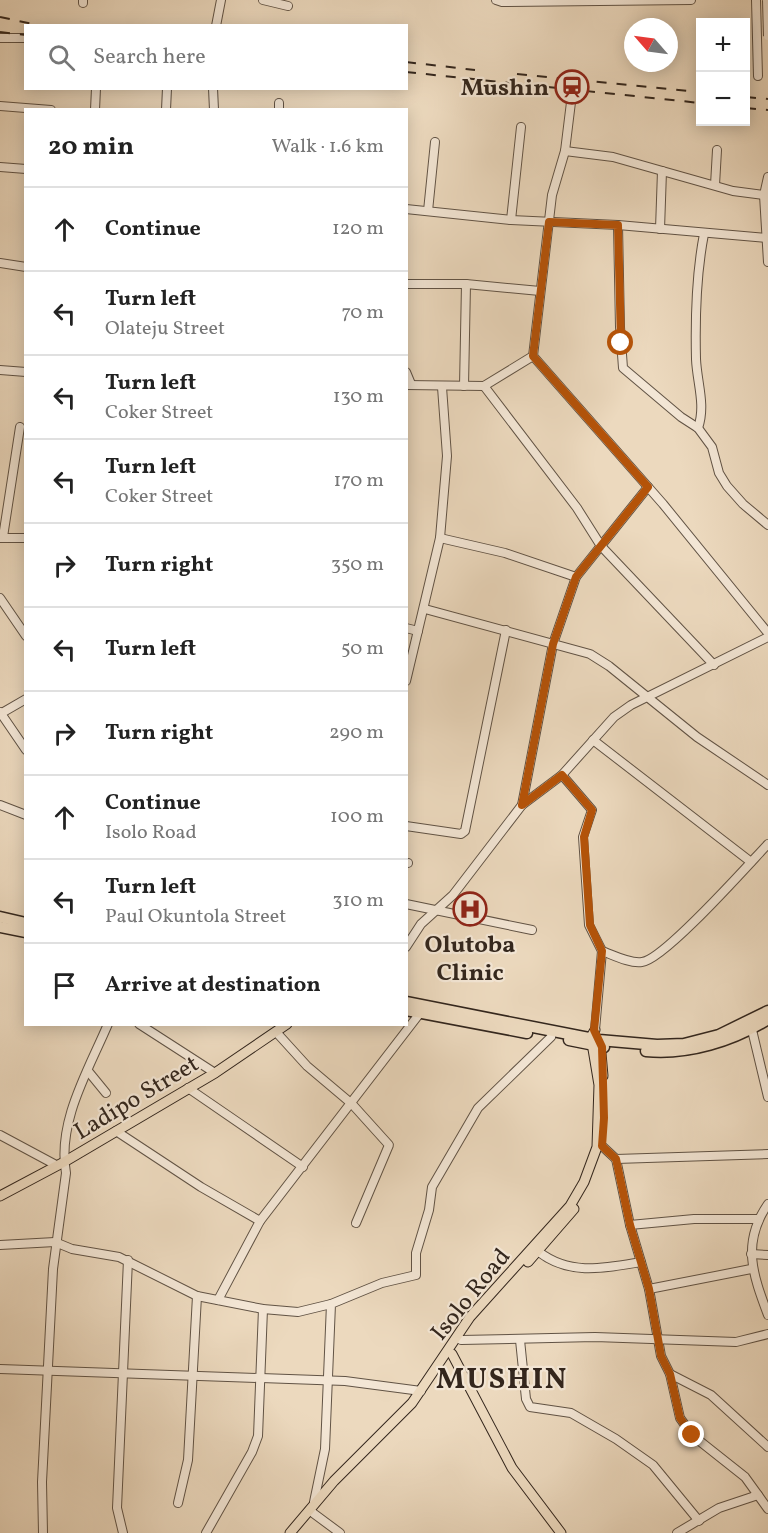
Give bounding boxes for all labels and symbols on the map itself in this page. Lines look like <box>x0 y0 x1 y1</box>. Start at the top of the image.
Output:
north arrow <box>624 18 678 72</box>
station icon: Mushin <box>554 69 590 105</box>
place label: Mushin <box>461 72 549 106</box>
route start <box>607 329 633 355</box>
hospital icon: Olutoba Clinic <box>452 891 488 927</box>
place label: Olutoba Clinic <box>425 929 515 991</box>
street label: Ladipo Street <box>68 1048 206 1149</box>
street label: Isolo Road <box>424 1242 519 1349</box>
district label: MUSHIN <box>436 1359 568 1401</box>
route end <box>678 1421 704 1447</box>

